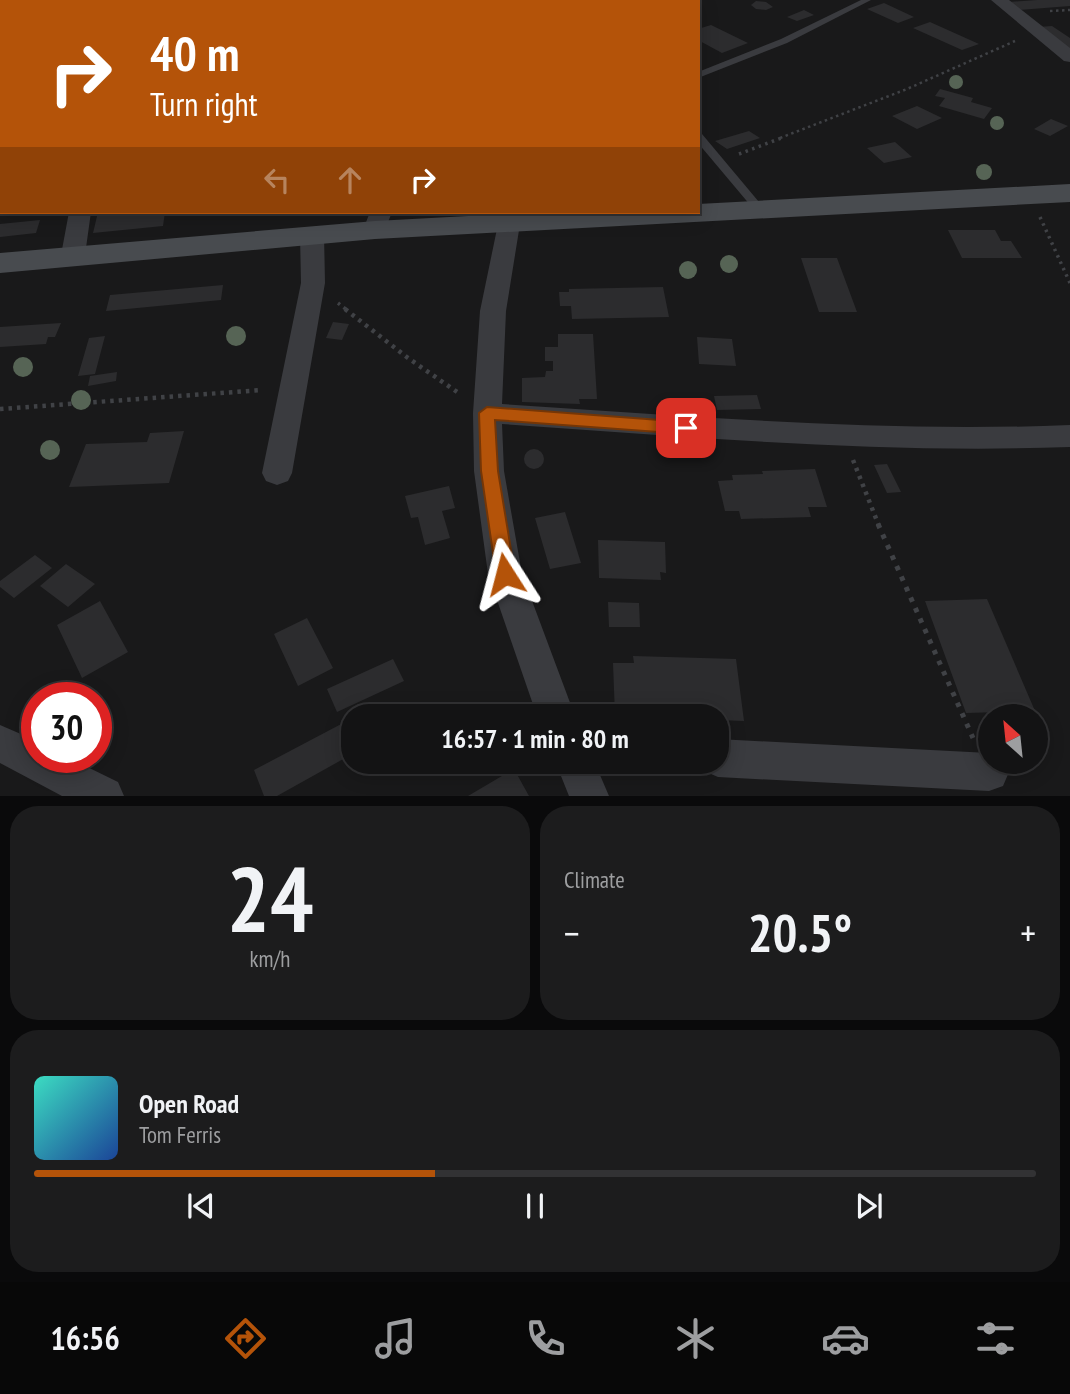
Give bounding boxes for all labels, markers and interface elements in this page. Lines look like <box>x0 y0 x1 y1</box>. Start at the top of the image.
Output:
text: 40 m <box>150 21 239 85</box>
icon: right <box>35 28 126 119</box>
text: Turn right <box>150 83 258 125</box>
icon: left <box>258 161 296 199</box>
icon: ahead <box>331 161 369 199</box>
icon: right <box>404 161 442 199</box>
pin <box>656 398 716 458</box>
icon: arrive <box>667 409 705 447</box>
position arrow <box>468 537 542 611</box>
speed limit sign: 30 <box>21 682 112 773</box>
north arrow <box>978 704 1048 774</box>
map controls <box>978 704 1048 774</box>
text: 16:57 · 1 min · 80 m <box>441 722 629 755</box>
text: 24 <box>227 839 314 957</box>
text: Climate <box>564 865 625 894</box>
text: 20.5° <box>748 899 852 966</box>
text: − <box>564 908 580 957</box>
text: + <box>1020 908 1036 957</box>
text: km/h <box>250 944 290 973</box>
text: Open Road <box>139 1087 239 1120</box>
text: Tom Ferris <box>139 1120 221 1149</box>
icon: previous <box>182 1187 220 1225</box>
icon: pause <box>516 1187 554 1225</box>
icon: next <box>850 1187 888 1225</box>
icon: directions <box>221 1314 270 1363</box>
icon: music <box>371 1314 420 1363</box>
icon: phone <box>521 1314 570 1363</box>
icon: climate <box>671 1314 720 1363</box>
icon: car <box>821 1314 870 1363</box>
icon: filters <box>971 1314 1020 1363</box>
text: 16:56 <box>50 1317 120 1359</box>

